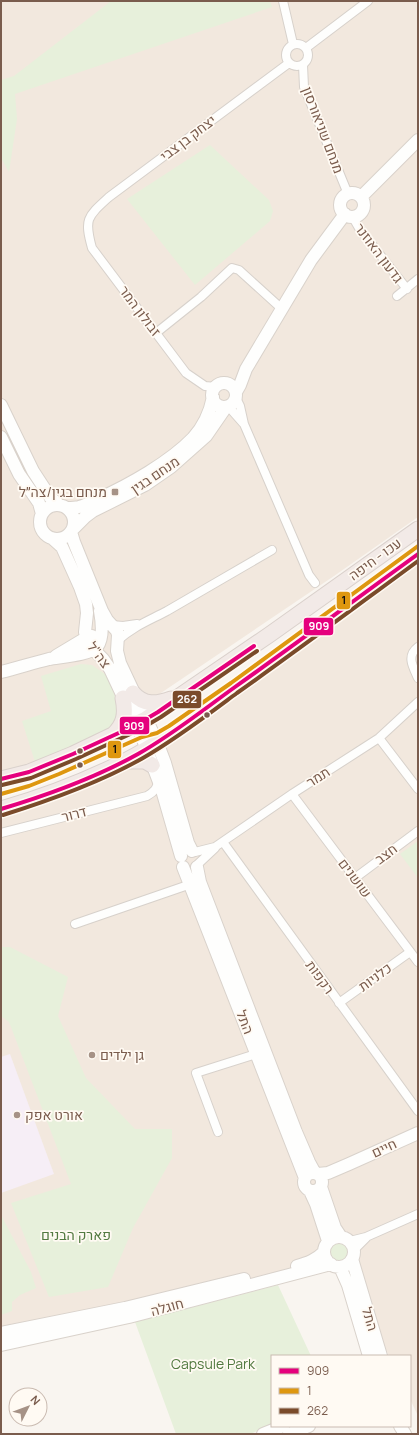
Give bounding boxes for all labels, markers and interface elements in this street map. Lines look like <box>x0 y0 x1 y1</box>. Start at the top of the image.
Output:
street label: מנחם שניאורסון <box>298 84 349 176</box>
street label: יצחק בן צבי <box>156 110 220 165</box>
street label: גדעון האוזנר <box>351 219 408 286</box>
street label: זבולון המר <box>115 282 166 340</box>
street label: מנחם בגין <box>127 451 183 498</box>
place label: מנחם בגין/צה״ל <box>19 482 107 501</box>
marker: מנחם בגין/צה״ל <box>110 487 120 497</box>
street label: עכו - חיפה <box>344 533 405 584</box>
line badge: 1 <box>336 591 351 610</box>
text: 1 <box>342 592 346 607</box>
line badge: 909 <box>303 617 334 636</box>
text: 909 <box>309 618 330 633</box>
street label: צה"ל <box>83 638 116 672</box>
line badge: 262 <box>172 690 202 709</box>
text: 262 <box>177 691 197 706</box>
unlabelled marker <box>202 710 212 720</box>
line badge: 909 <box>119 716 150 735</box>
text: 909 <box>124 718 145 733</box>
line badge: 1 <box>107 740 122 759</box>
text: 1 <box>113 741 117 756</box>
unlabelled marker <box>75 746 85 756</box>
unlabelled marker <box>75 760 85 770</box>
street label: תמר <box>302 762 333 791</box>
street label: דרור <box>59 801 88 826</box>
street label: חצב <box>371 839 401 868</box>
street label: שושנים <box>334 854 376 901</box>
street label: רקפות <box>302 956 339 997</box>
street label: כלניות <box>354 958 395 995</box>
street label: התל <box>232 1007 259 1037</box>
place label: גן ילדים <box>100 1045 144 1064</box>
marker: גן ילדים <box>87 1050 97 1060</box>
place label: אורט אפק <box>25 1105 83 1124</box>
marker: אורט אפק <box>12 1110 22 1120</box>
street label: חיים <box>368 1133 400 1162</box>
park label: פארק הבנים <box>41 1225 111 1244</box>
street label: חוגלה <box>148 1293 185 1320</box>
street label: התל <box>358 1305 383 1333</box>
park label: Capsule Park <box>171 1354 256 1373</box>
legend <box>271 1355 411 1427</box>
text: 909 <box>307 1362 329 1379</box>
text: 1 <box>307 1382 312 1399</box>
north arrow <box>8 1387 48 1427</box>
text: N <box>28 1392 44 1408</box>
text: 262 <box>307 1402 328 1419</box>

